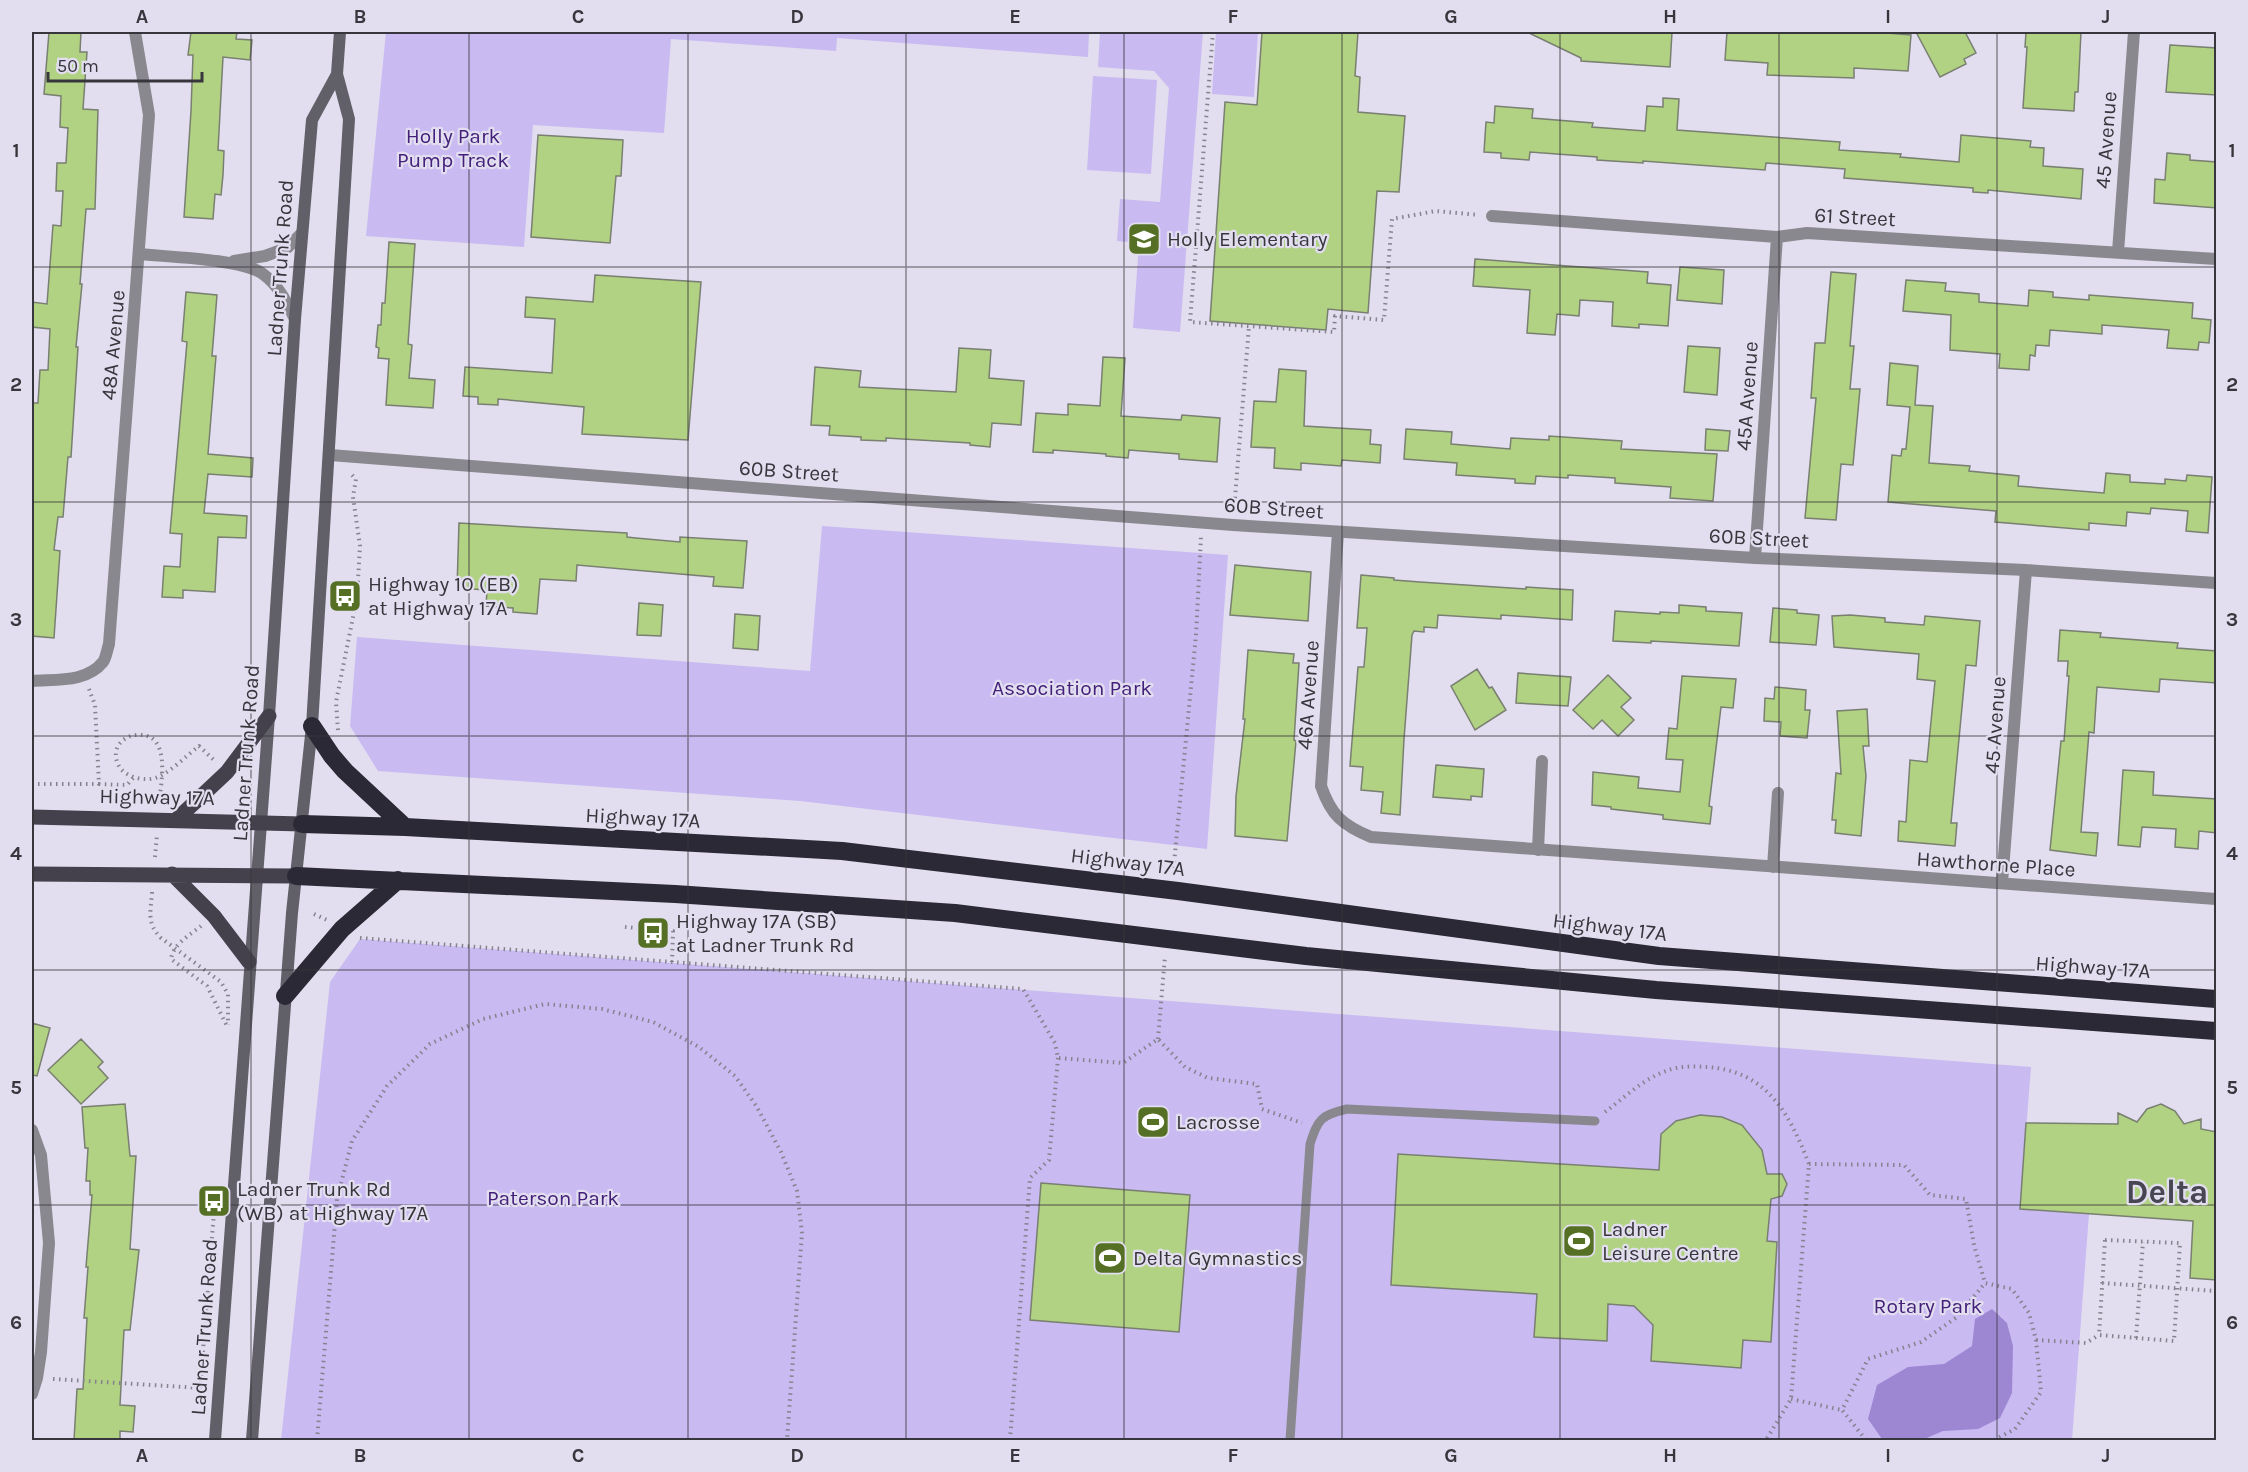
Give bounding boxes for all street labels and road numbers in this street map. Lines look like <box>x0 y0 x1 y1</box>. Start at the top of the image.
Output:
street label: 45 Avenue <box>2091 90 2121 190</box>
street label: Ladner Trunk Road <box>262 179 298 357</box>
street label: 61 Street <box>1814 203 1896 231</box>
street label: 48A Avenue <box>96 289 130 401</box>
street label: 45A Avenue <box>1731 340 1763 452</box>
street label: 60B Street <box>738 456 840 486</box>
street label: 60B Street <box>1223 493 1325 523</box>
street label: 60B Street <box>1708 523 1810 553</box>
street label: 46A Avenue <box>1292 639 1324 751</box>
street label: Ladner Trunk Road <box>228 664 264 842</box>
street label: 45 Avenue <box>1980 675 2010 775</box>
street label: Highway 17A <box>99 784 215 810</box>
street label: Highway 17A <box>585 803 701 833</box>
street label: Highway 17A <box>1069 843 1187 881</box>
street label: Hawthorne Place <box>1916 846 2076 882</box>
street label: Highway 17A <box>1551 908 1669 946</box>
street label: Highway 17A <box>2035 951 2151 983</box>
street label: Ladner Trunk Road <box>186 1238 222 1416</box>

